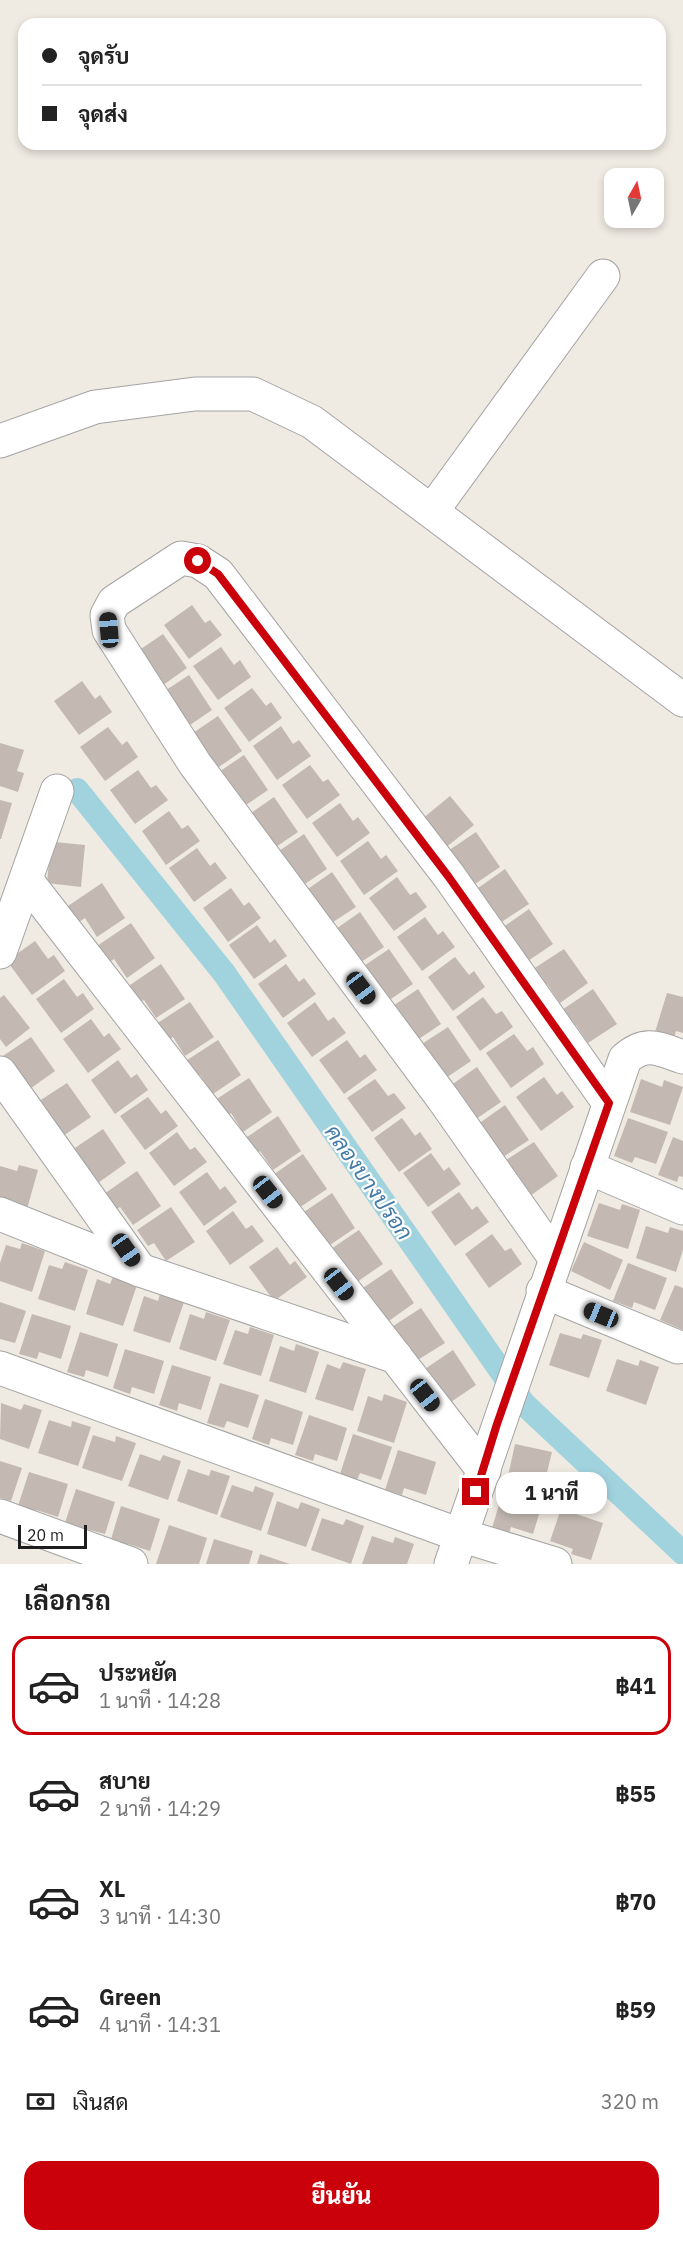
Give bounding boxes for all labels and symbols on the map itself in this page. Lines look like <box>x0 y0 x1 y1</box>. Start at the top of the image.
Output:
north arrow <box>604 168 664 228</box>
route start <box>184 547 211 574</box>
car <box>98 611 120 649</box>
car <box>343 968 379 1008</box>
water label: คลองบางปรอก <box>319 1118 420 1245</box>
car <box>250 1172 286 1212</box>
car <box>108 1230 144 1270</box>
car <box>321 1264 357 1304</box>
car <box>581 1300 621 1330</box>
car <box>407 1375 443 1415</box>
callout: 1 นาที <box>497 1471 608 1513</box>
route end <box>462 1478 489 1505</box>
scale bar <box>18 1522 87 1550</box>

